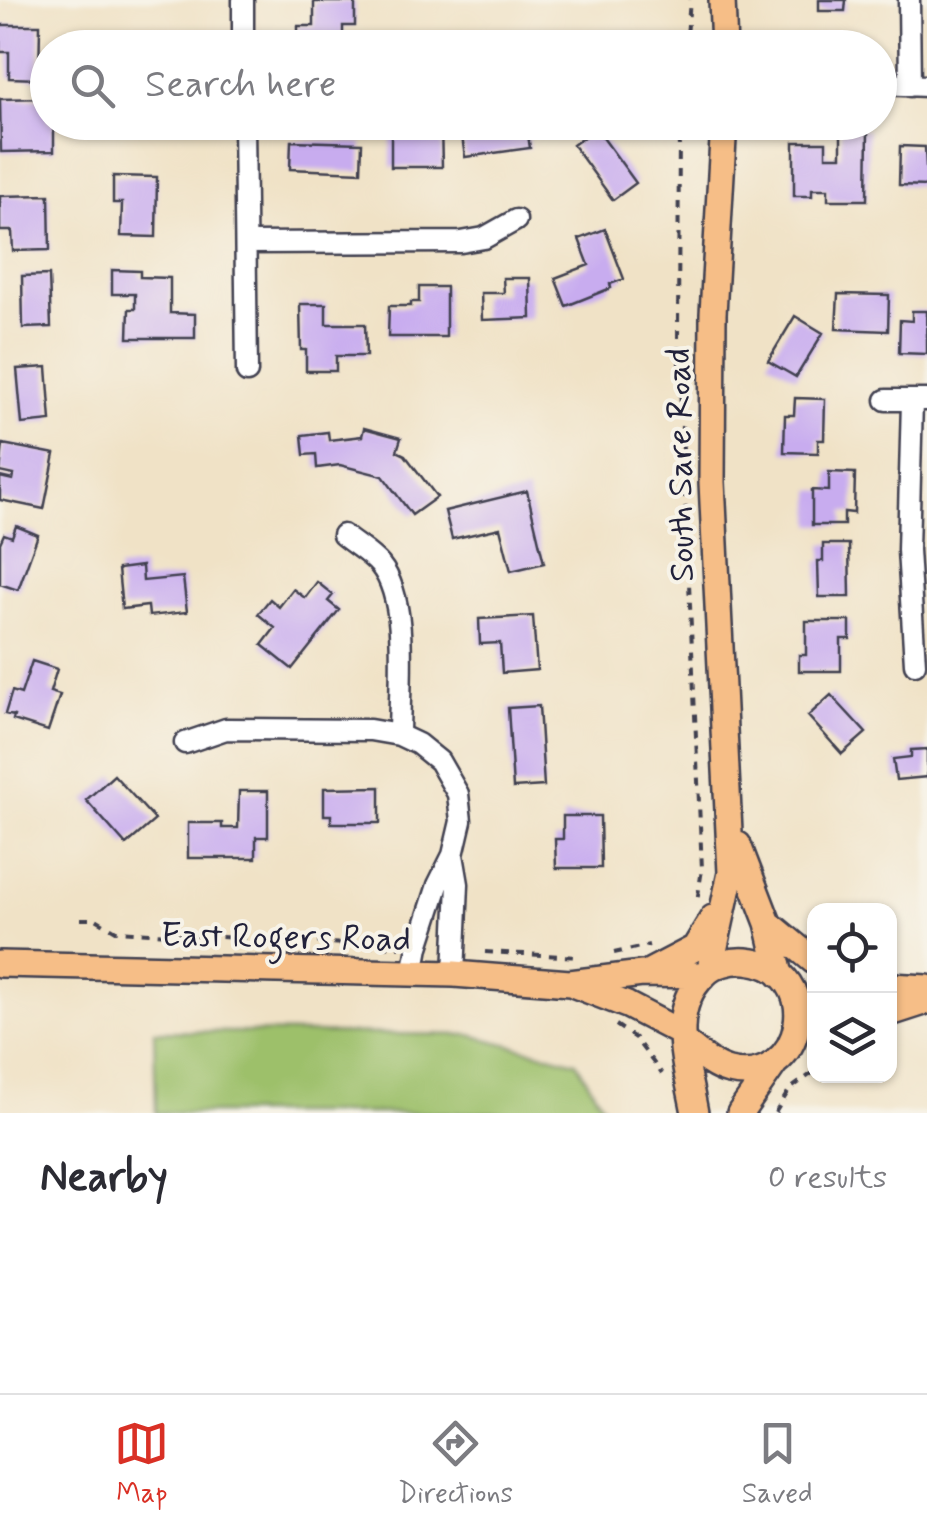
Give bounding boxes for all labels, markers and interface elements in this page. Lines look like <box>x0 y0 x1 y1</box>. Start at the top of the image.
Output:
search box <box>30 30 897 140</box>
icon: search <box>65 58 120 113</box>
text: Search here <box>145 61 336 110</box>
street label: South Sare Road <box>656 347 706 582</box>
map controls <box>807 903 897 1083</box>
button: locate <box>807 903 897 993</box>
street label: East Rogers Road <box>161 913 411 967</box>
button: layers <box>807 993 897 1083</box>
text: Nearby <box>40 1151 168 1206</box>
text: 0 results <box>768 1157 887 1199</box>
tab: Map <box>114 1416 169 1513</box>
tab: Directions <box>398 1416 513 1513</box>
tab: Saved <box>742 1416 813 1513</box>

